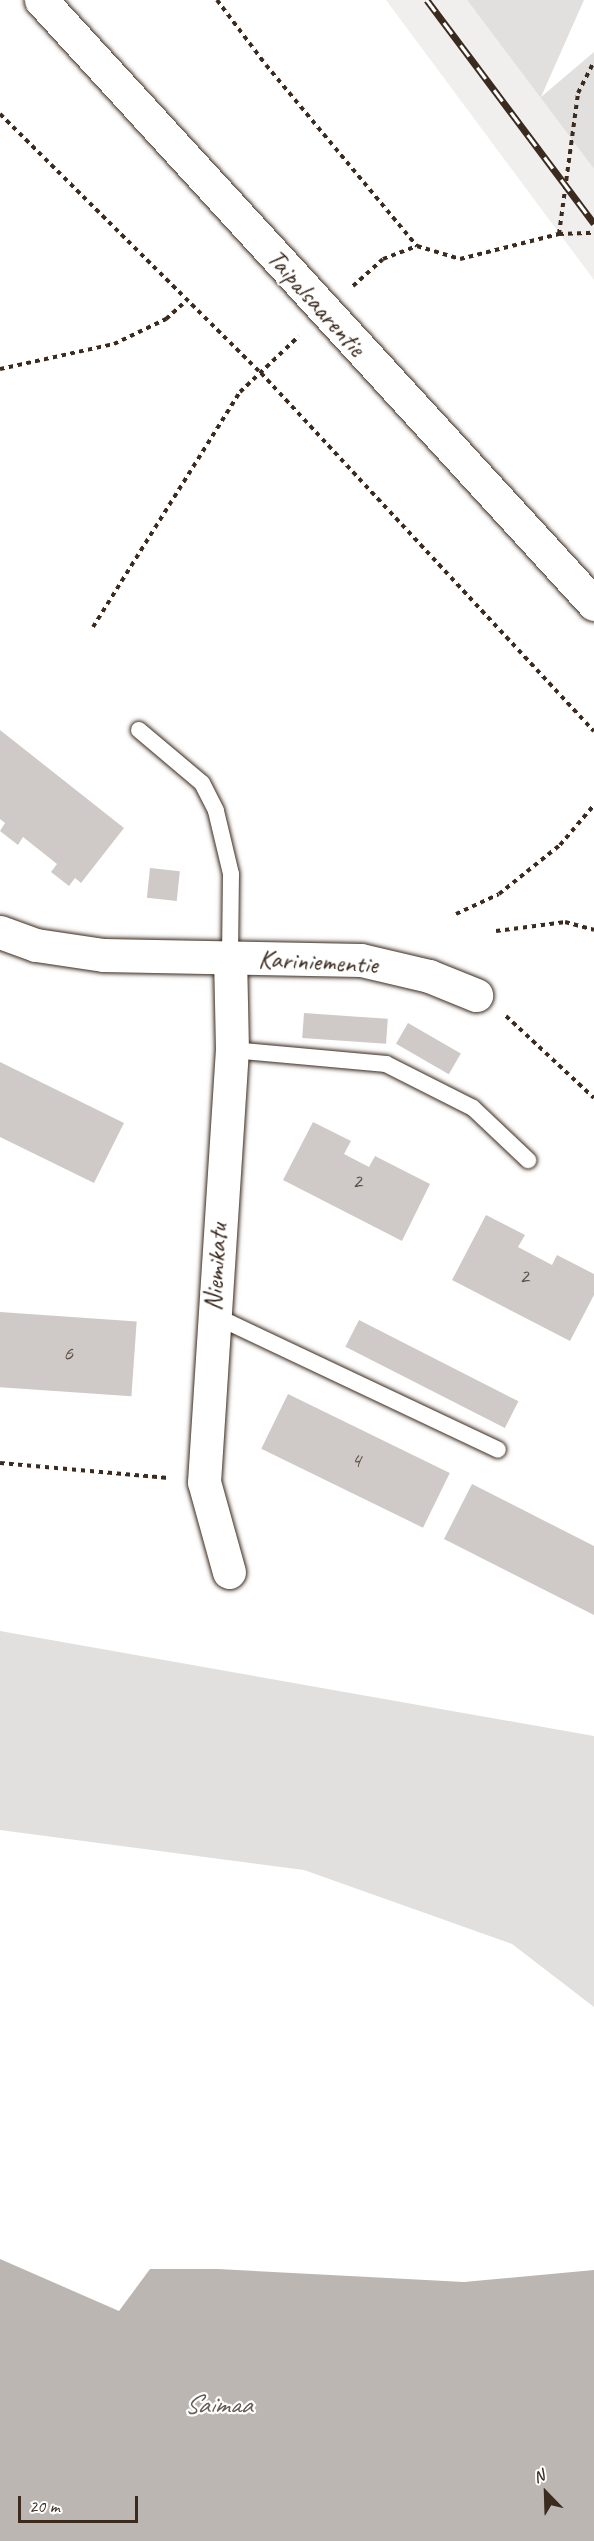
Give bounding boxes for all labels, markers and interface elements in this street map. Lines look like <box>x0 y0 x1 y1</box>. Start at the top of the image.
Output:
street label: Taipalsaarentie <box>260 243 372 363</box>
street label: Kariniementie <box>258 943 378 981</box>
house number: 2 <box>352 1169 362 1195</box>
street label: Niemikatu <box>197 1222 235 1312</box>
house number: 2 <box>519 1264 529 1290</box>
house number: 6 <box>63 1341 73 1367</box>
house number: 4 <box>351 1448 361 1474</box>
water label: Saimaa <box>184 2389 252 2421</box>
north arrow <box>516 2463 576 2523</box>
text: N <box>531 2465 547 2488</box>
scale bar <box>21 2484 141 2522</box>
text: 20 m <box>29 2495 60 2517</box>

